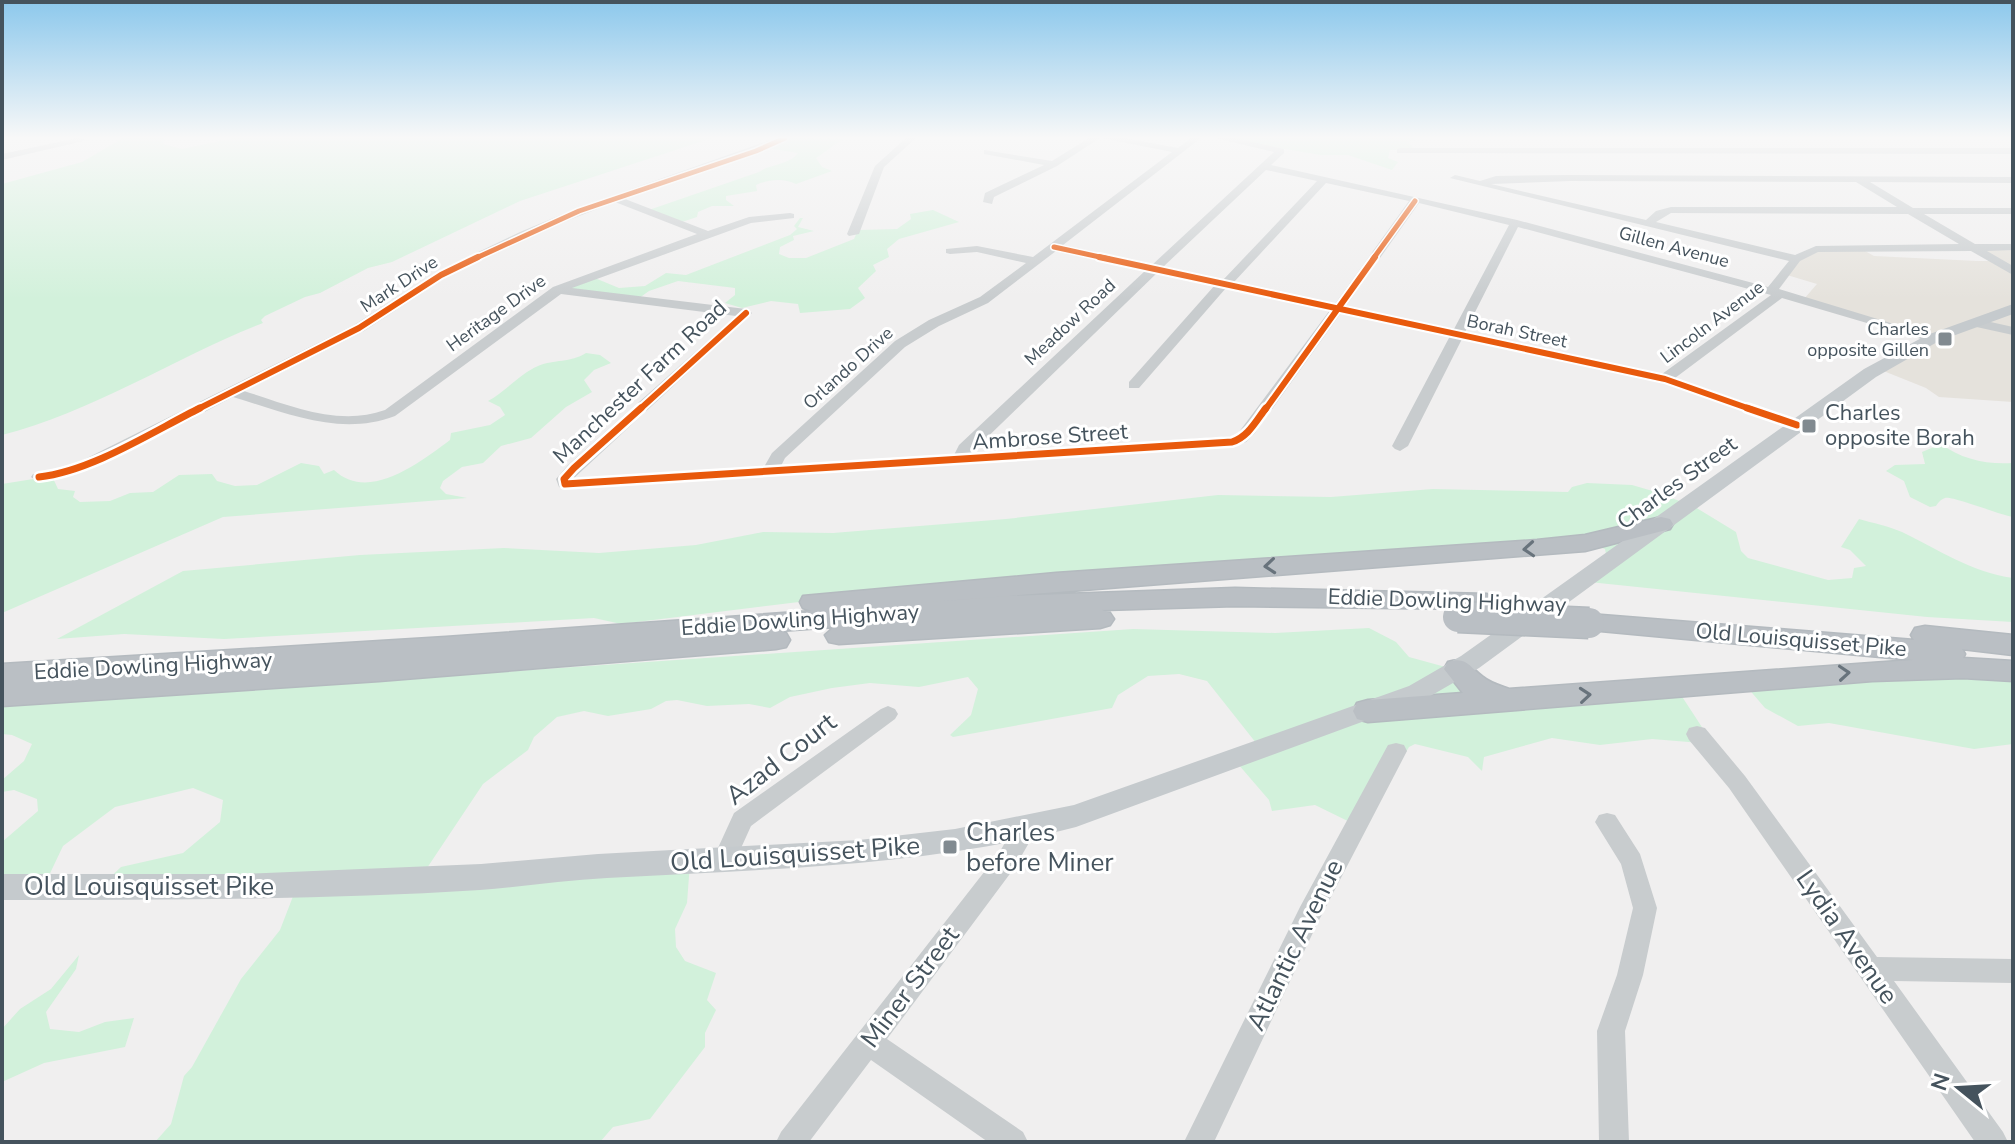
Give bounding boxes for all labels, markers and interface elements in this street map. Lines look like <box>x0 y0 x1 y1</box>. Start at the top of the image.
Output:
street label: Gillen Avenue <box>1616 221 1732 273</box>
street label: Mark Drive <box>356 250 442 318</box>
street label: Heritage Drive <box>442 269 550 357</box>
street label: Meadow Road <box>1019 273 1121 371</box>
street label: Lincoln Avenue <box>1655 275 1769 369</box>
street label: Manchester Farm Road <box>547 293 733 471</box>
street label: Borah Street <box>1465 309 1570 353</box>
place label: Charles opposite Gillen <box>1807 317 1929 362</box>
street label: Orlando Drive <box>798 321 898 415</box>
marker: Charles opposite Gillen <box>1936 330 1954 348</box>
place label: Charles opposite Borah <box>1825 398 1975 453</box>
street label: Ambrose Street <box>971 417 1129 457</box>
marker: Charles opposite Borah <box>1800 417 1818 435</box>
street label: Charles Street <box>1611 429 1743 537</box>
one-way arrow <box>1522 540 1535 557</box>
one-way arrow <box>1263 557 1276 574</box>
street label: Eddie Dowling Highway <box>1327 582 1567 620</box>
street label: Eddie Dowling Highway <box>680 597 921 643</box>
street label: Old Louisquisset Pike <box>1694 616 1908 664</box>
street label: Eddie Dowling Highway <box>33 645 274 687</box>
one-way arrow <box>1838 665 1851 682</box>
one-way arrow <box>1579 687 1592 704</box>
street label: Azad Court <box>719 704 844 813</box>
place label: Charles before Miner <box>966 815 1114 880</box>
street label: Old Louisquisset Pike <box>669 828 921 880</box>
marker: Charles before Miner <box>941 838 959 856</box>
street label: Atlantic Avenue <box>1238 854 1352 1036</box>
street label: Lydia Avenue <box>1788 863 1906 1011</box>
street label: Old Louisquisset Pike <box>24 869 274 904</box>
street label: Miner Street <box>853 918 968 1055</box>
north arrow <box>1919 1048 1999 1128</box>
text: N <box>1924 1070 1958 1095</box>

